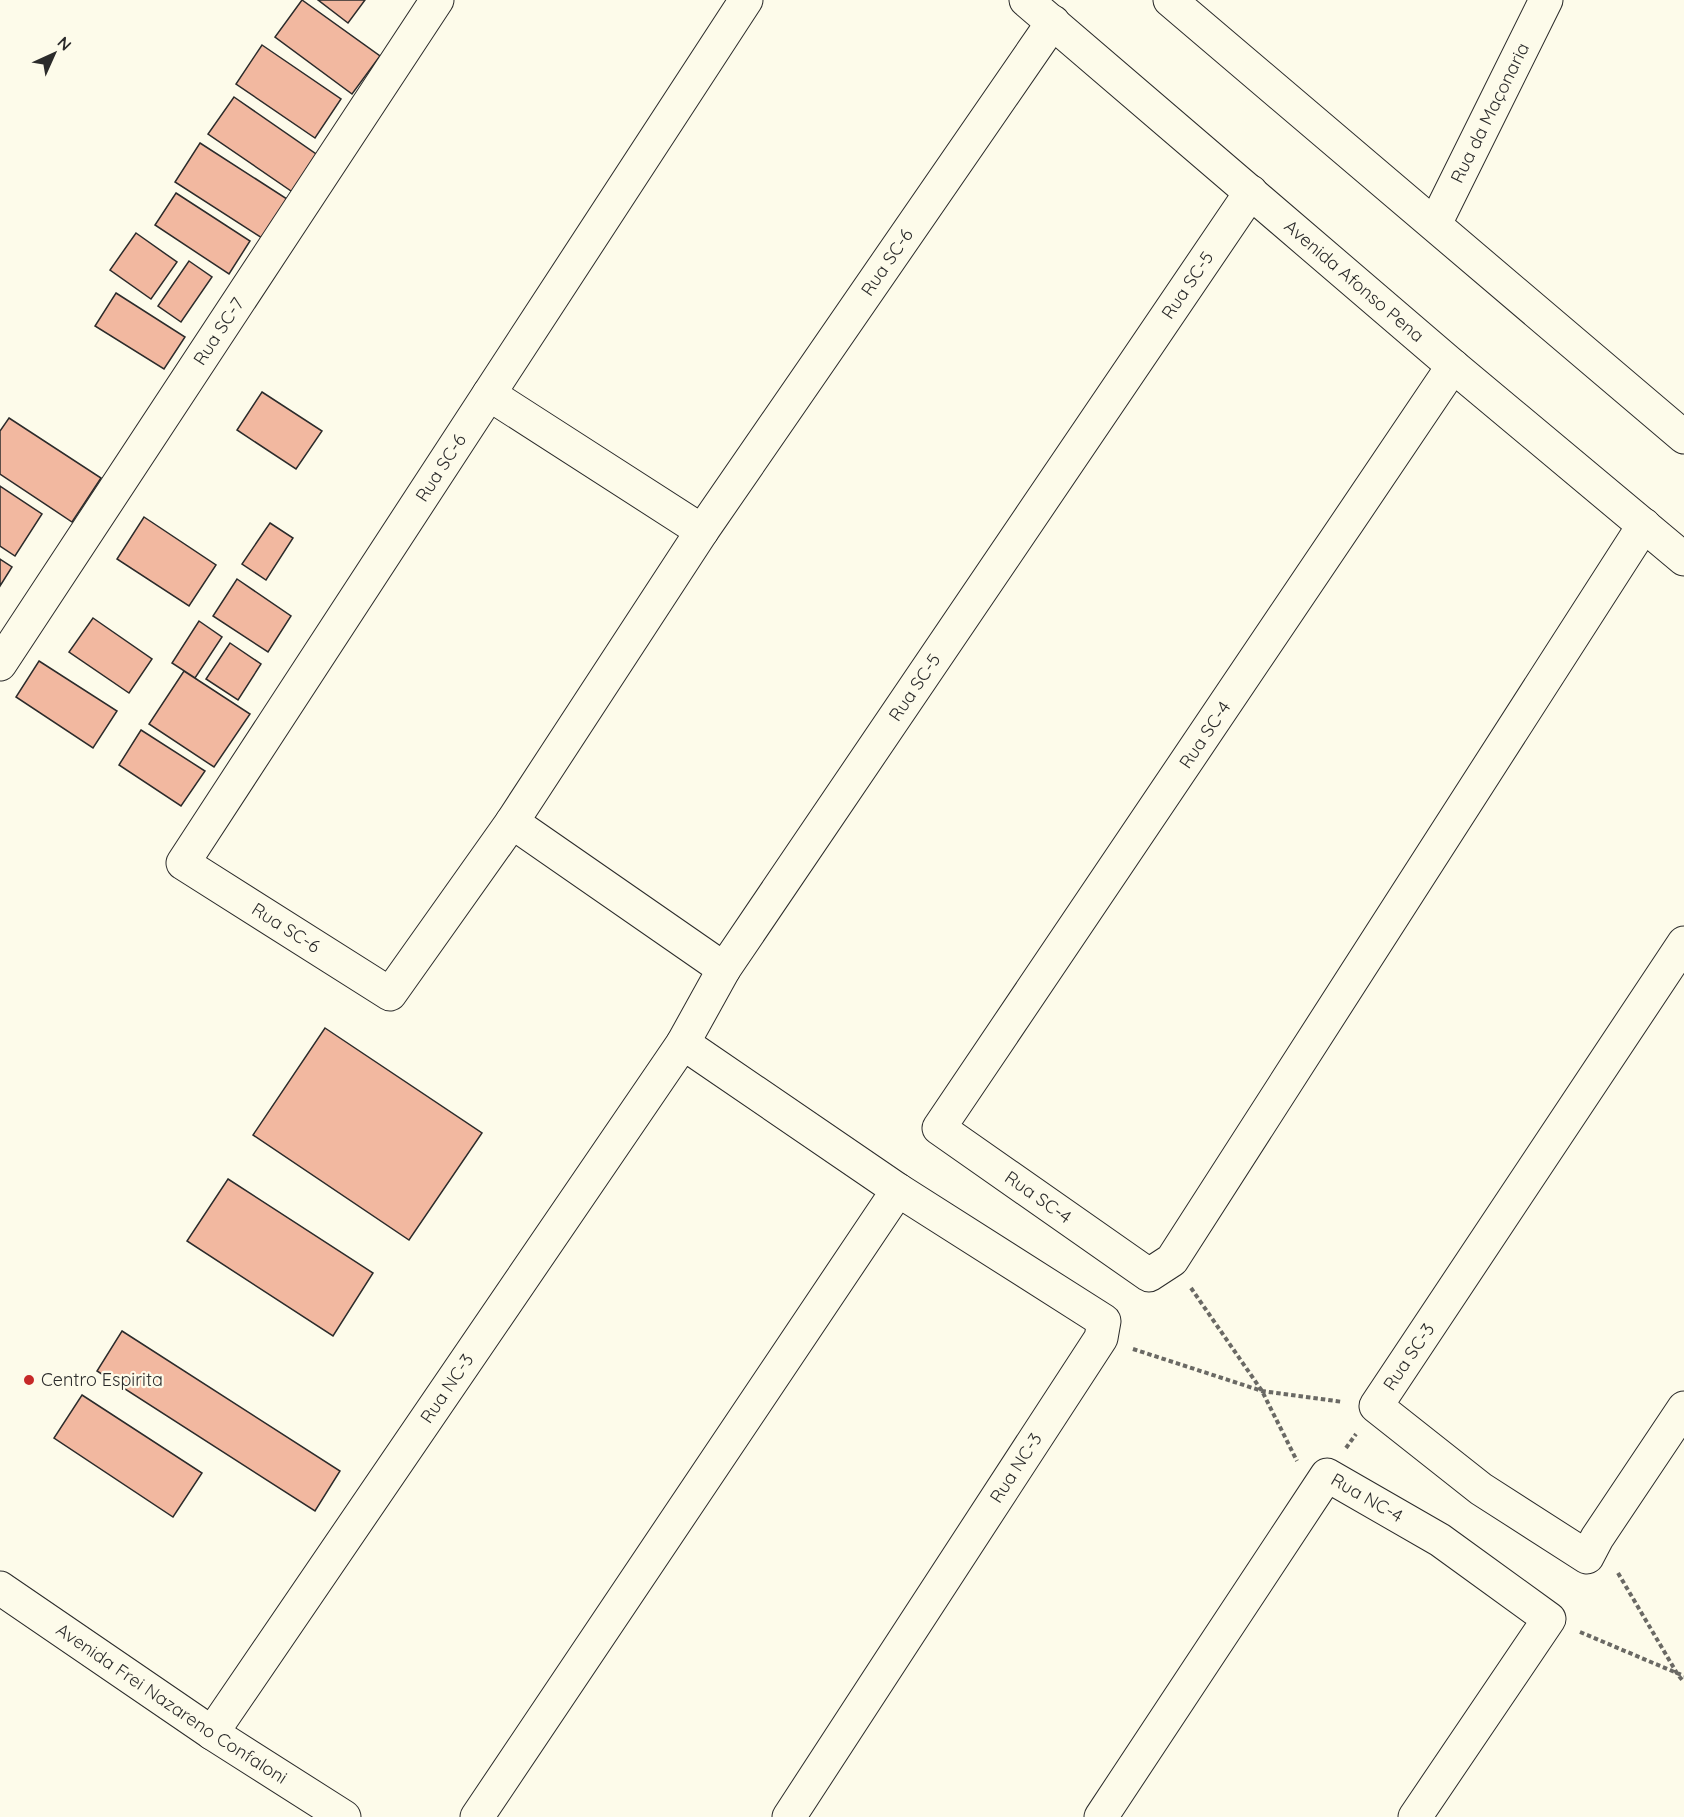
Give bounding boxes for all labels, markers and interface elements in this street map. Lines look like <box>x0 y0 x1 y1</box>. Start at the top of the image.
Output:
north arrow <box>24 24 84 84</box>
text: N <box>53 32 76 55</box>
street label: Rua da Maçonaria <box>1445 39 1534 187</box>
street label: Avenida Afonso Pena <box>1280 214 1429 347</box>
street label: Rua SC-6 <box>856 224 918 300</box>
street label: Rua SC-5 <box>1156 247 1218 323</box>
street label: Rua SC-7 <box>188 293 249 369</box>
street label: Rua SC-6 <box>410 429 471 506</box>
street label: Rua SC-5 <box>883 649 945 726</box>
street label: Rua SC-4 <box>1174 697 1235 773</box>
street label: Rua SC-6 <box>248 897 325 958</box>
street label: Rua SC-4 <box>1000 1166 1076 1228</box>
street label: Rua SC-3 <box>1378 1319 1439 1395</box>
street label: Rua NC-3 <box>415 1349 479 1428</box>
place label: Centro Espirita <box>41 1368 163 1391</box>
marker: Centro Espirita <box>22 1373 36 1387</box>
street label: Rua NC-3 <box>984 1428 1047 1507</box>
street label: Rua NC-4 <box>1327 1468 1407 1527</box>
street label: Avenida Frei Nazareno Confaloni <box>52 1618 292 1789</box>

